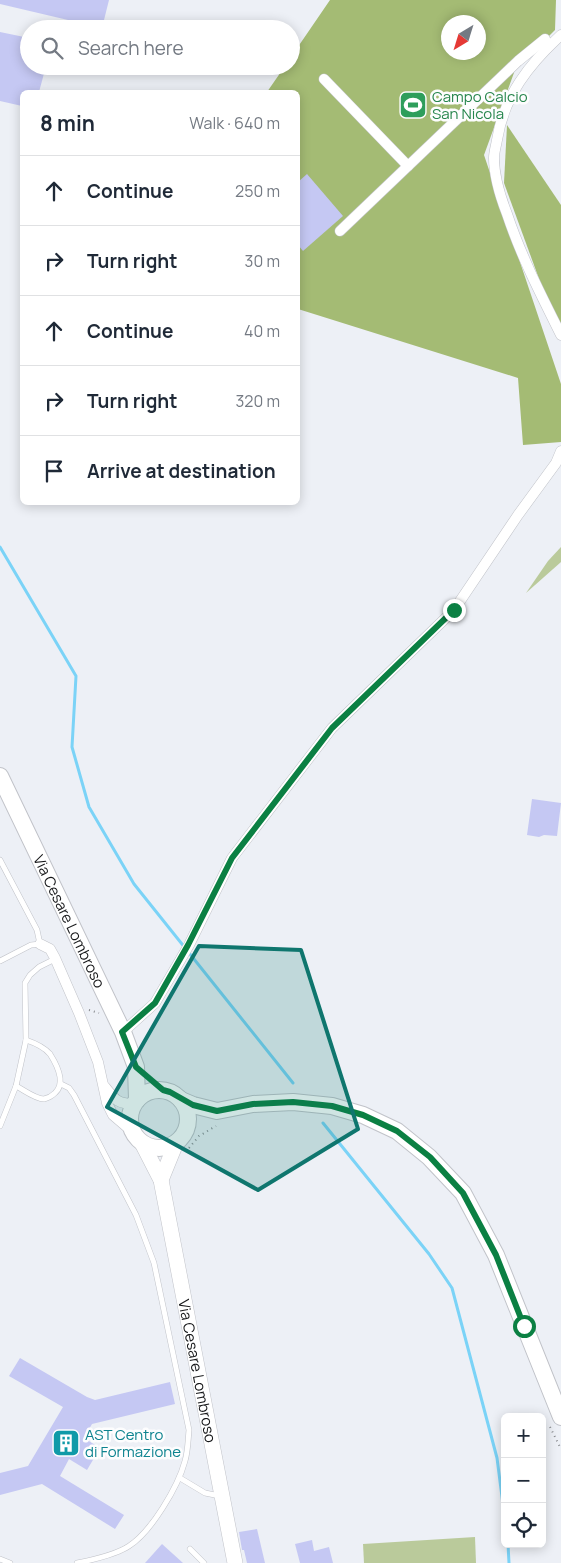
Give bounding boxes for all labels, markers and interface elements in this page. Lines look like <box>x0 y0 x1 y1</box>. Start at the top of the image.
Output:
north arrow <box>441 15 486 60</box>
search box <box>20 20 300 75</box>
icon: search <box>38 34 66 62</box>
text: Search here <box>78 35 184 61</box>
place label: Campo Calcio San Nicola <box>432 86 528 124</box>
sports icon: Campo Calcio San Nicola <box>398 90 428 120</box>
text: 8 min <box>40 109 95 137</box>
text: Walk · 640 m <box>189 112 280 134</box>
icon: ahead <box>40 177 68 205</box>
text: Continue <box>87 178 173 204</box>
text: 250 m <box>235 180 280 202</box>
icon: right <box>40 247 68 275</box>
text: Turn right <box>87 248 177 274</box>
text: 30 m <box>245 250 280 272</box>
icon: ahead <box>40 317 68 345</box>
text: Continue <box>87 318 173 344</box>
text: 40 m <box>244 320 280 342</box>
icon: right <box>40 387 68 415</box>
text: Turn right <box>87 388 177 414</box>
text: 320 m <box>236 390 280 412</box>
icon: arrive <box>40 457 68 485</box>
text: Arrive at destination <box>87 458 276 484</box>
route end <box>443 599 466 622</box>
street label: Via Cesare Lombroso <box>29 851 111 991</box>
street label: Via Cesare Lombroso <box>174 1298 222 1444</box>
route start <box>513 1315 536 1338</box>
map controls <box>501 1413 546 1548</box>
button: + <box>501 1413 546 1458</box>
place label: AST Centro di Formazione <box>85 1424 181 1462</box>
building icon: AST Centro di Formazione <box>51 1428 81 1458</box>
button: − <box>501 1458 546 1503</box>
button: locate <box>501 1503 546 1548</box>

